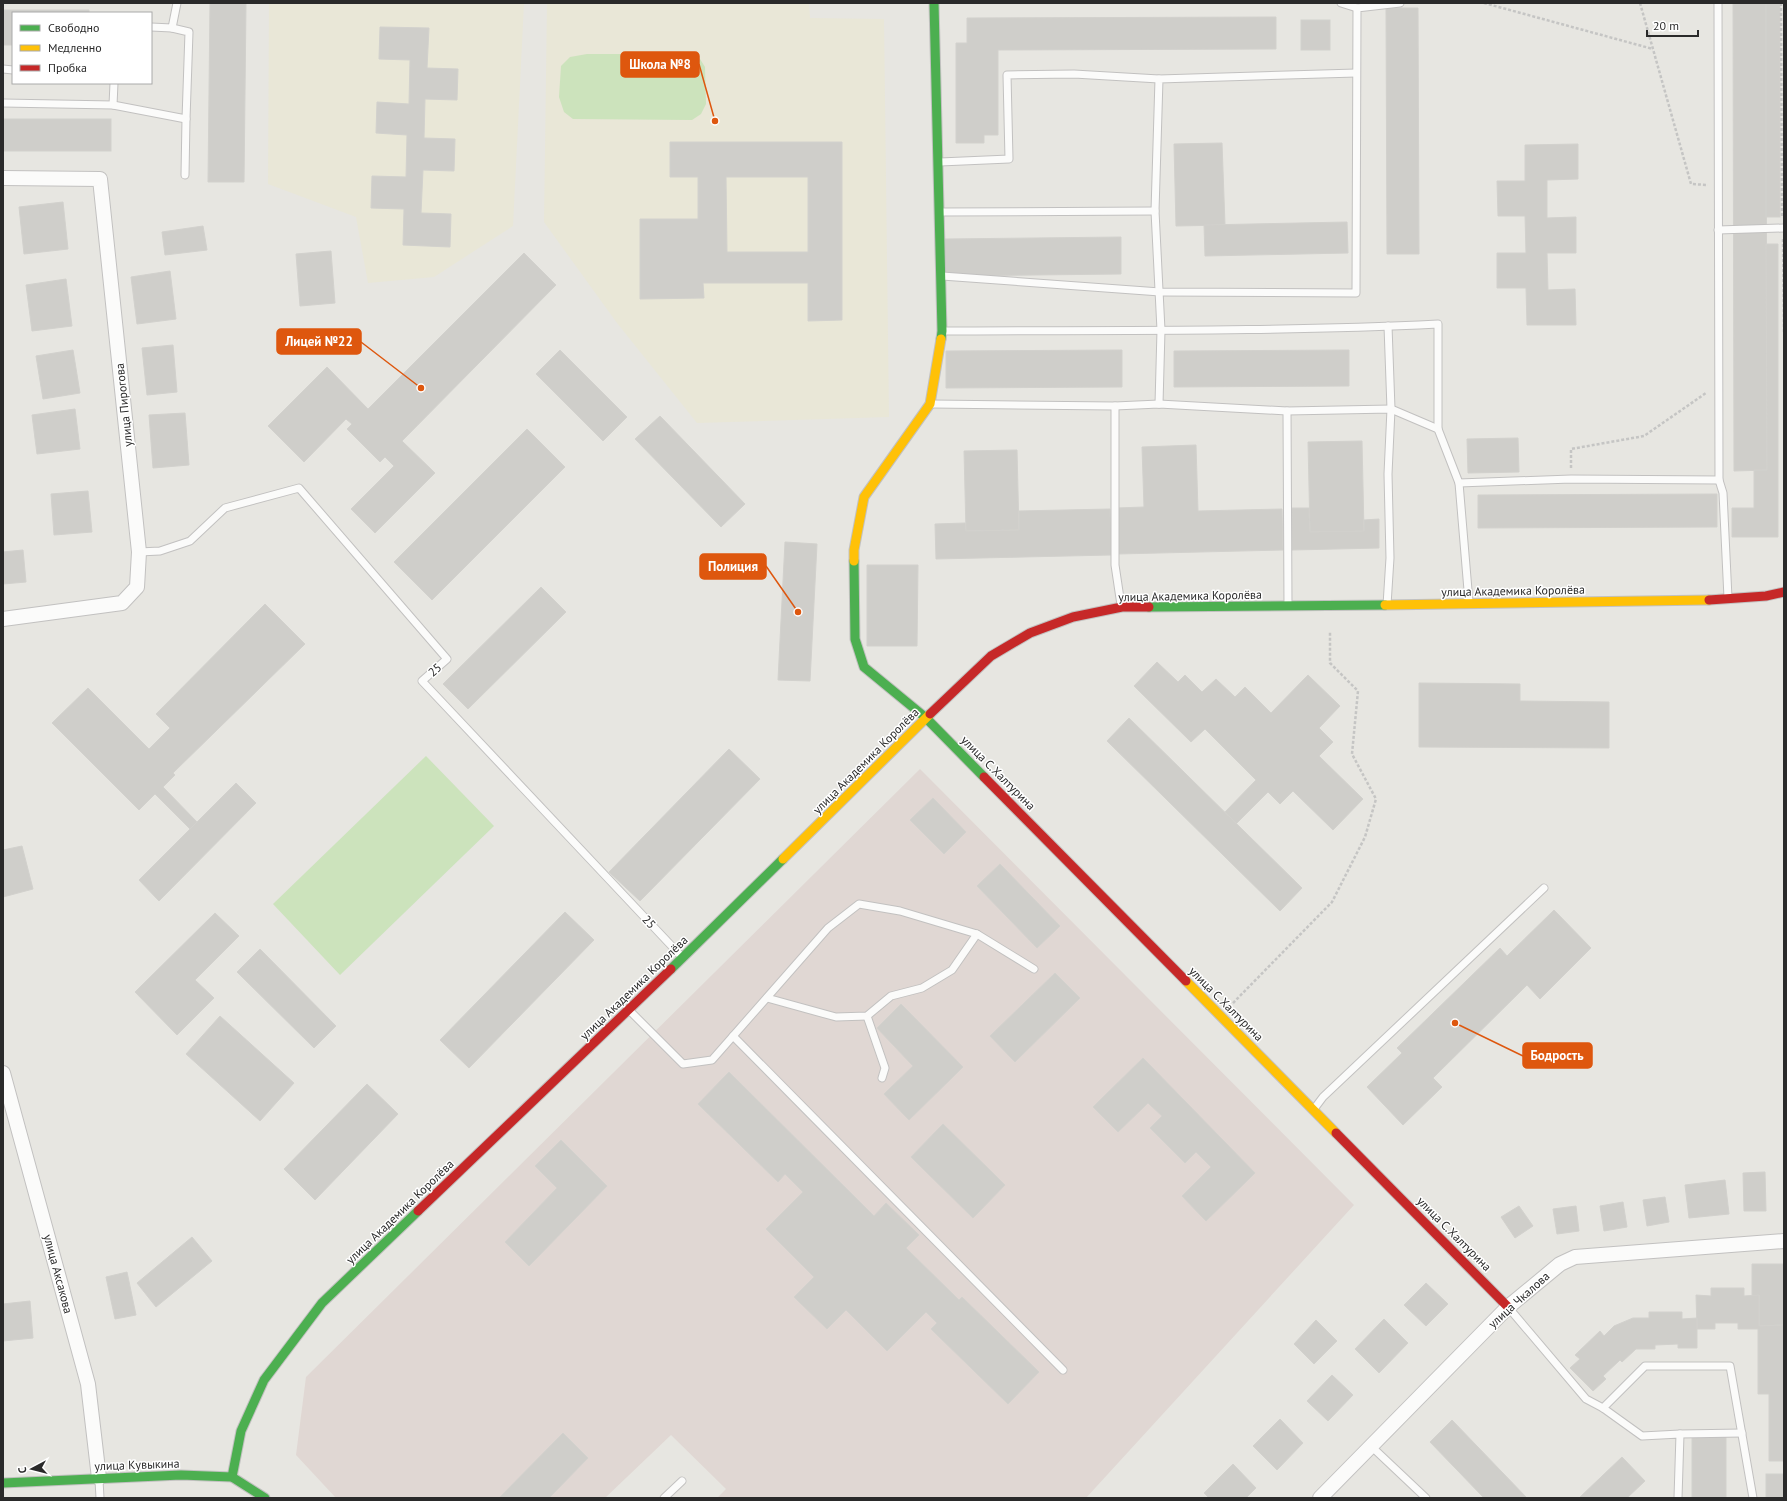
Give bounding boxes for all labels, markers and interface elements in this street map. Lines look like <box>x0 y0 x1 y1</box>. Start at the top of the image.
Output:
legend <box>12 12 152 84</box>
scale bar <box>1647 12 1698 38</box>
text: 20 m <box>1653 18 1679 33</box>
text: Свободно <box>48 20 99 35</box>
text: Медленно <box>48 40 102 55</box>
callout: Школа №8 <box>621 52 699 77</box>
text: Школа №8 <box>629 56 691 73</box>
text: Пробка <box>48 60 87 75</box>
callout: Лицей №22 <box>277 329 361 354</box>
text: Лицей №22 <box>284 333 353 350</box>
street label: улица Пирогова <box>112 363 135 447</box>
callout: Полиция <box>700 554 766 579</box>
text: Полиция <box>708 558 758 575</box>
street label: улица Академика Королёва <box>1441 582 1585 599</box>
street label: улица Академика Королёва <box>1118 587 1262 604</box>
street label: 25 <box>425 660 445 680</box>
street label: улица Академика Королёва <box>810 704 922 817</box>
street label: улица С.Халтурина <box>958 732 1039 813</box>
street label: 25 <box>639 912 659 932</box>
street label: улица Академика Королёва <box>577 932 691 1043</box>
street label: улица С.Халтурина <box>1186 963 1267 1044</box>
callout: Бодрость <box>1523 1043 1592 1068</box>
text: Бодрость <box>1530 1047 1584 1064</box>
street label: улица Академика Королёва <box>343 1156 457 1267</box>
street label: улица С.Халтурина <box>1414 1193 1495 1274</box>
street label: улица Аксакова <box>41 1233 76 1315</box>
street label: улица Чкалова <box>1485 1268 1552 1331</box>
north arrow <box>12 1449 52 1489</box>
street label: улица Кувыкина <box>94 1456 180 1473</box>
text: С <box>15 1466 29 1474</box>

